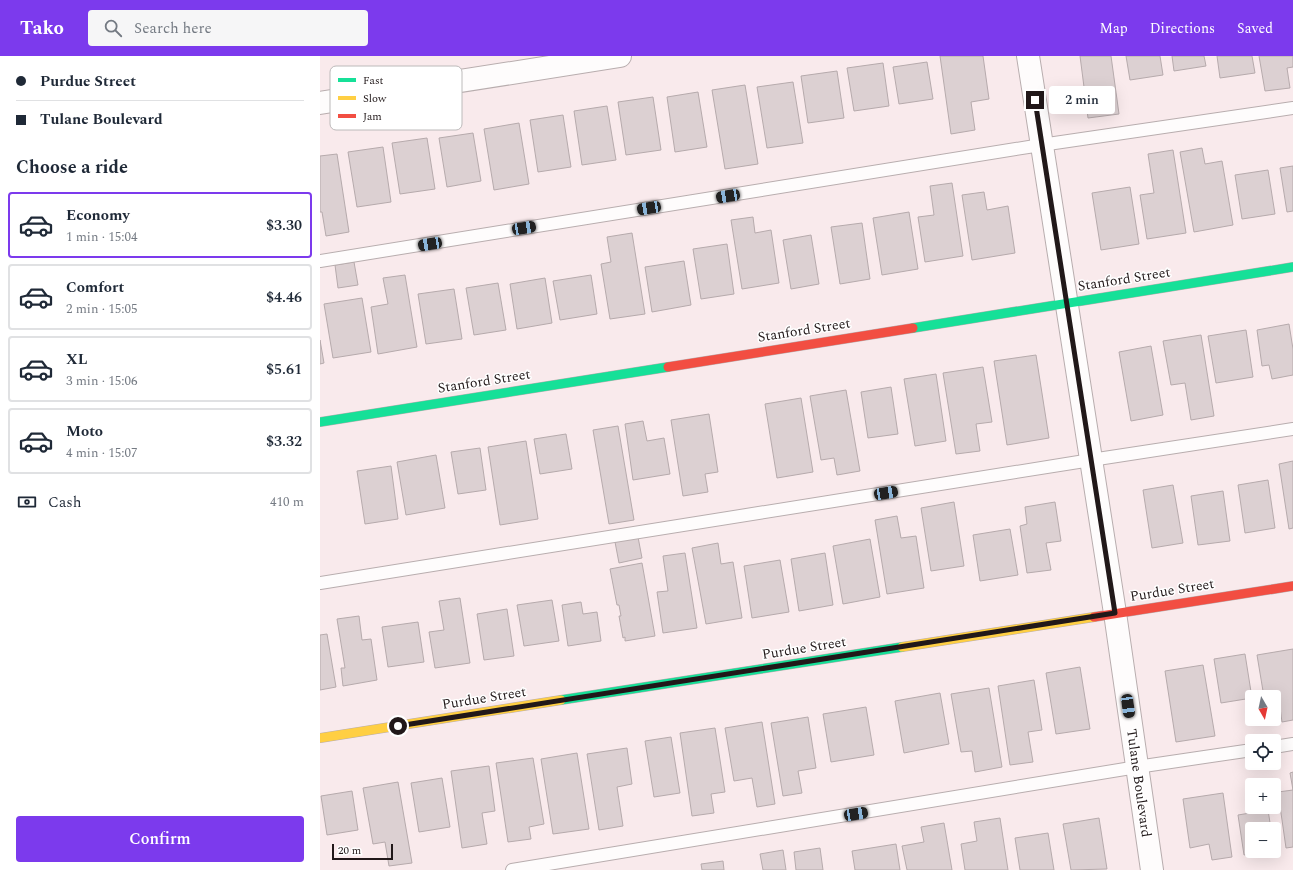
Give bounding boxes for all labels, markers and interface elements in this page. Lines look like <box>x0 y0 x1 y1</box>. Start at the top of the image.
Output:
search box <box>88 10 368 46</box>
text: Tako <box>20 14 64 43</box>
icon: search <box>102 17 124 39</box>
text: Search here <box>134 17 212 40</box>
text: Map <box>1100 18 1128 39</box>
text: Directions <box>1150 18 1215 39</box>
text: Saved <box>1237 18 1273 39</box>
legend <box>330 66 462 130</box>
text: Purdue Street <box>40 70 136 93</box>
text: Fast <box>363 72 384 89</box>
callout: 2 min <box>1049 86 1115 114</box>
text: Slow <box>363 90 387 107</box>
text: 2 min <box>1065 90 1099 110</box>
route end <box>1026 91 1044 109</box>
text: Tulane Boulevard <box>40 108 163 131</box>
text: Jam <box>363 108 382 125</box>
text: Choose a ride <box>16 154 128 181</box>
car <box>715 188 741 204</box>
car <box>636 200 662 216</box>
text: Economy <box>66 204 130 227</box>
icon: car <box>18 207 54 243</box>
text: $3.30 <box>266 214 302 237</box>
car <box>511 220 537 236</box>
text: 1 min · 15:04 <box>66 227 138 247</box>
car <box>417 236 443 252</box>
street label: Stanford Street <box>1076 261 1172 297</box>
text: Comfort <box>66 276 124 299</box>
icon: car <box>18 279 54 315</box>
text: $4.46 <box>266 286 302 309</box>
text: 2 min · 15:05 <box>66 299 138 319</box>
street label: Stanford Street <box>756 312 852 348</box>
text: XL <box>66 348 87 371</box>
icon: car <box>18 351 54 387</box>
text: $5.61 <box>266 358 302 381</box>
street label: Stanford Street <box>436 363 532 399</box>
text: 3 min · 15:06 <box>66 371 138 391</box>
text: Moto <box>66 420 103 443</box>
icon: car <box>18 423 54 459</box>
text: $3.32 <box>266 430 302 453</box>
text: 4 min · 15:07 <box>66 443 138 463</box>
car <box>873 485 899 501</box>
icon: cash <box>16 491 38 513</box>
text: Cash <box>48 491 81 514</box>
text: 410 m <box>270 492 304 512</box>
street label: Purdue Street <box>1128 573 1216 607</box>
street label: Purdue Street <box>760 631 848 665</box>
street label: Purdue Street <box>440 681 528 715</box>
north arrow <box>1245 690 1281 726</box>
map controls <box>1245 690 1281 858</box>
car <box>1120 693 1136 719</box>
route start <box>389 717 407 735</box>
street label: Tulane Boulevard <box>1121 727 1157 839</box>
button: locate <box>1245 734 1281 770</box>
button: + <box>1245 778 1281 814</box>
car <box>843 806 869 822</box>
button: Confirm <box>16 816 304 862</box>
button: − <box>1245 822 1281 858</box>
scale bar <box>332 842 393 861</box>
text: 20 m <box>338 842 361 859</box>

